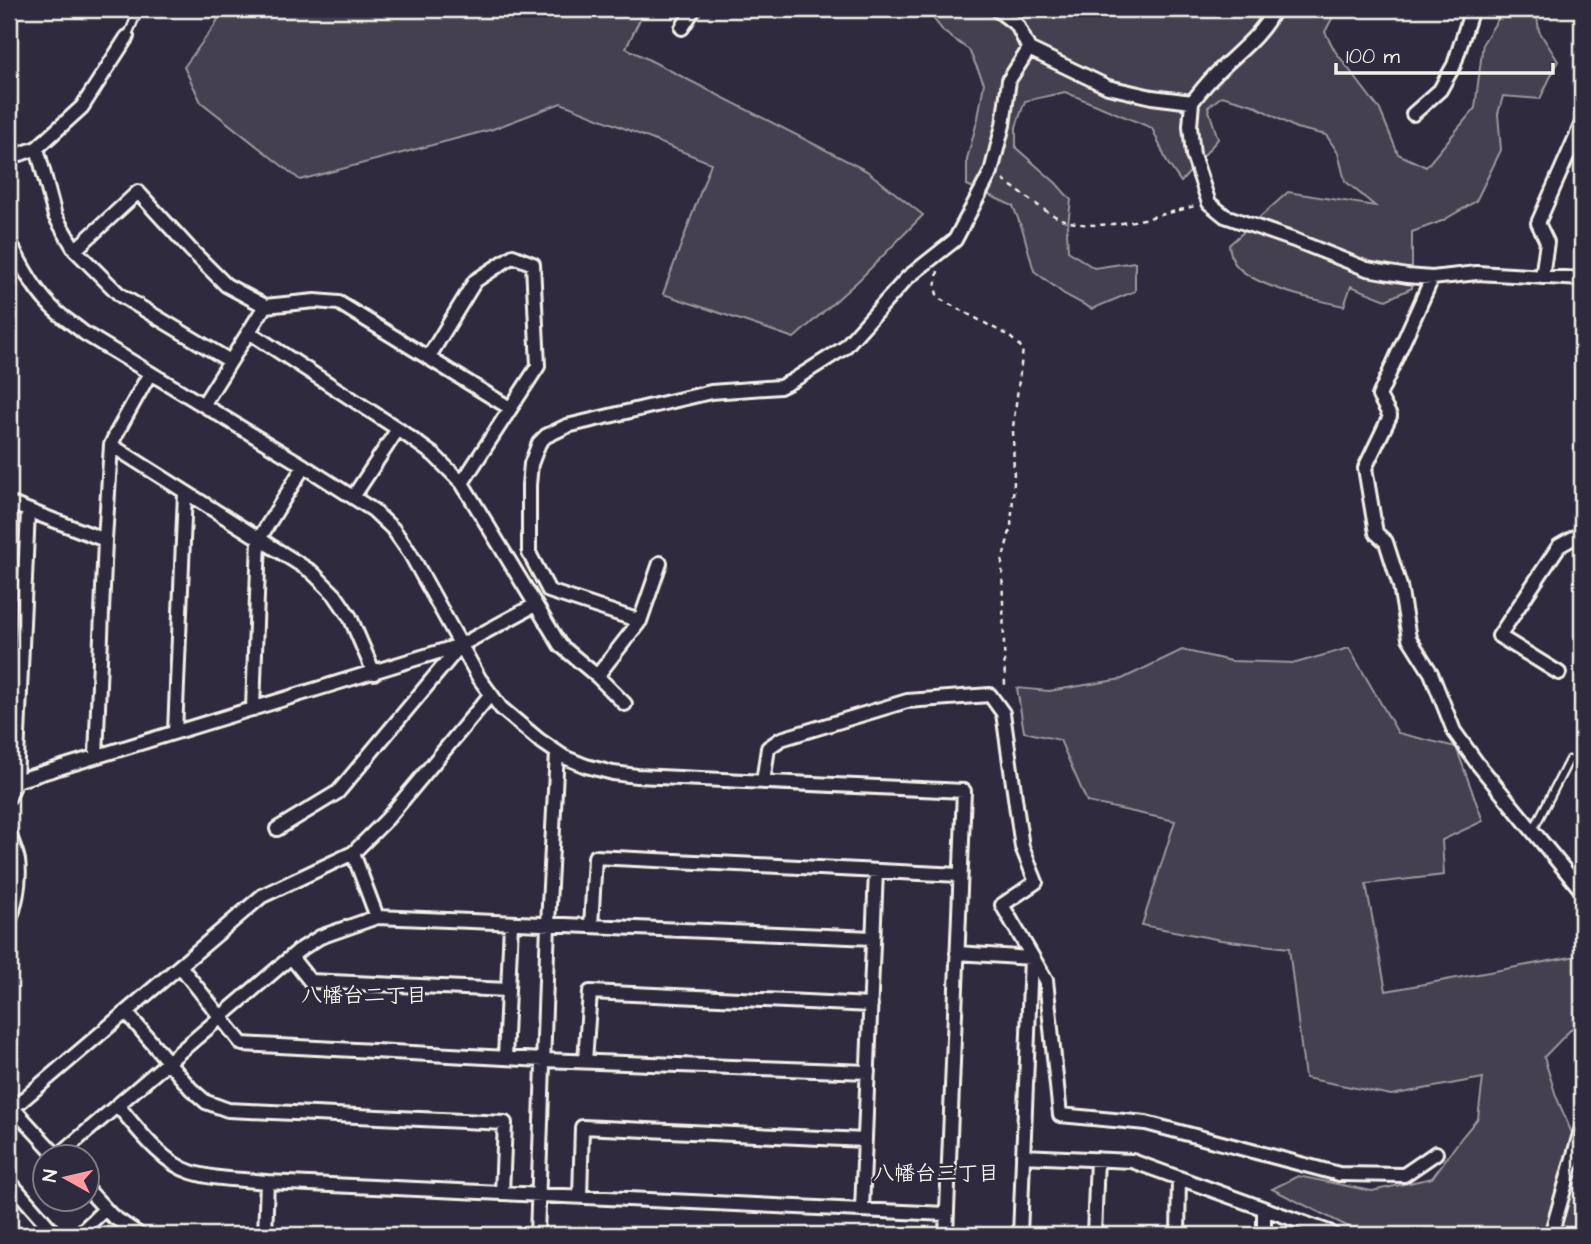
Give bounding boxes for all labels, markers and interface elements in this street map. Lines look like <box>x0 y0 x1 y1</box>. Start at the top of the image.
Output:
scale bar <box>1336 32 1552 76</box>
text: 100 m <box>1346 42 1401 71</box>
district label: 八幡台二丁目 <box>301 981 427 1010</box>
north arrow <box>32 1142 102 1212</box>
district label: 八幡台三丁目 <box>873 1159 999 1188</box>
text: N <box>36 1168 65 1184</box>

